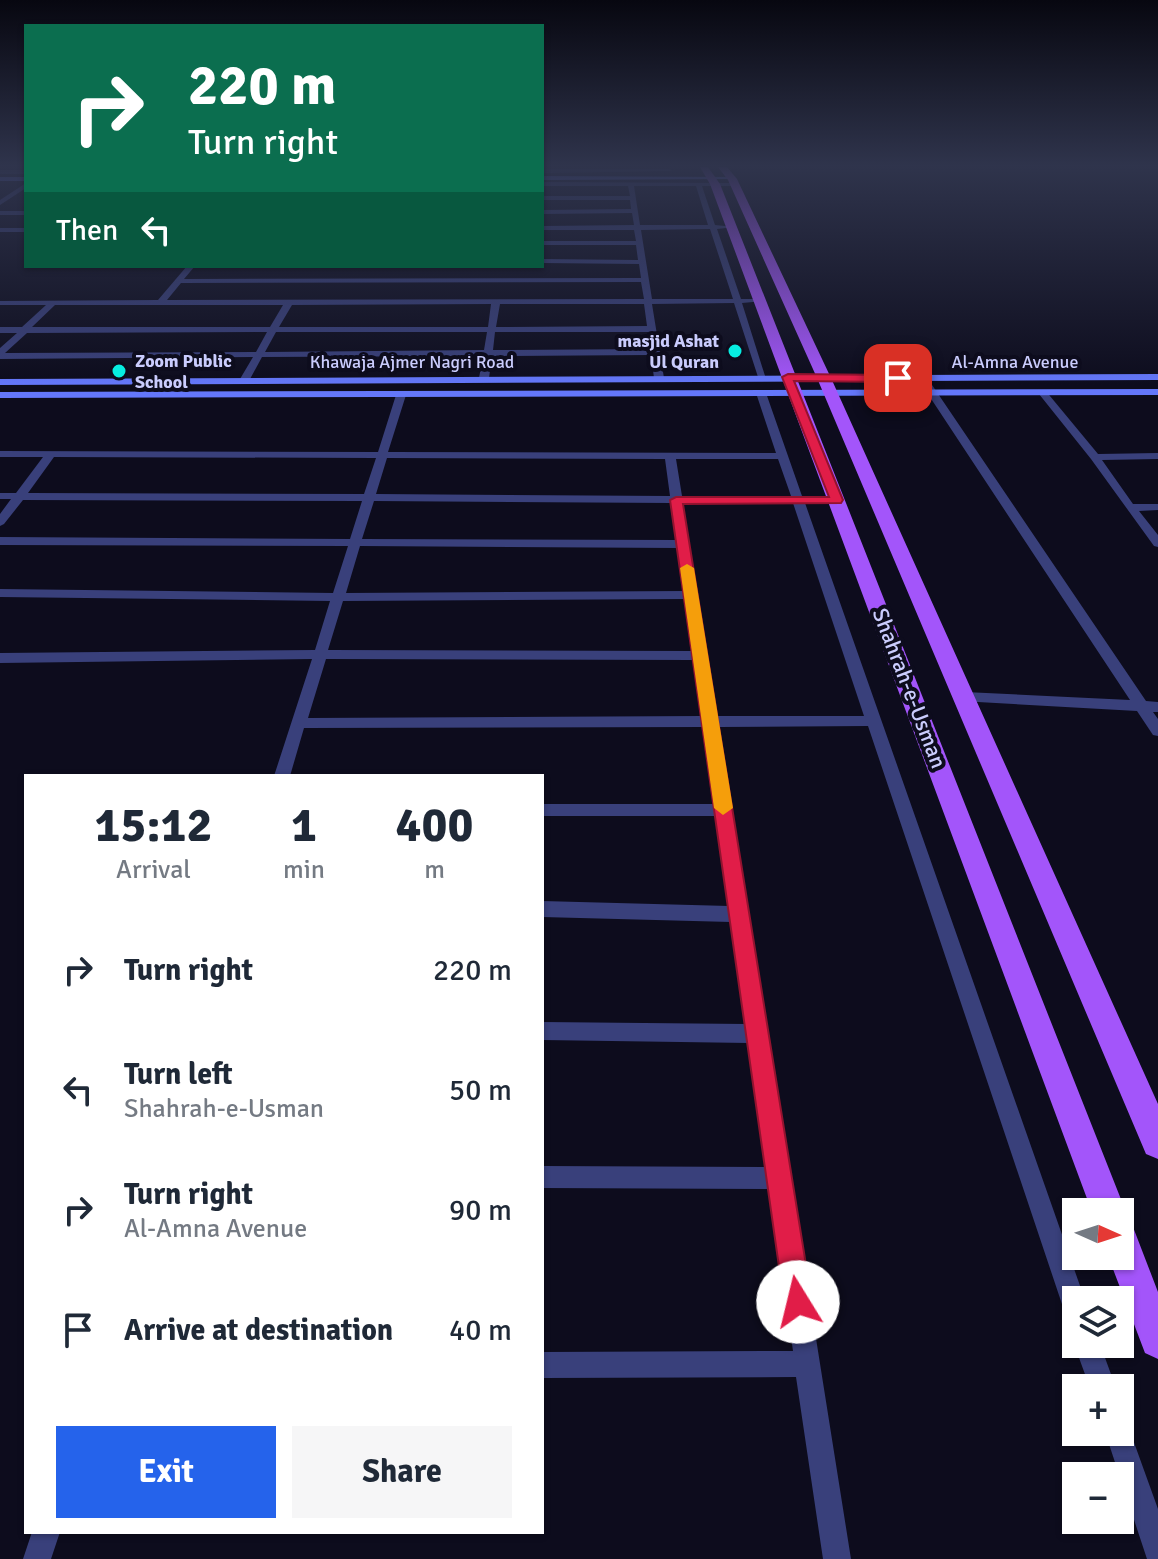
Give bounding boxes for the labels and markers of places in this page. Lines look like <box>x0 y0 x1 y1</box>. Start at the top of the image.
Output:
place label: masjid Ashat Ul Quran <box>618 330 719 373</box>
marker: masjid Ashat Ul Quran <box>726 342 744 360</box>
pin <box>864 344 932 412</box>
place label: Zoom Public School <box>135 350 232 393</box>
marker: Zoom Public School <box>110 362 128 380</box>

